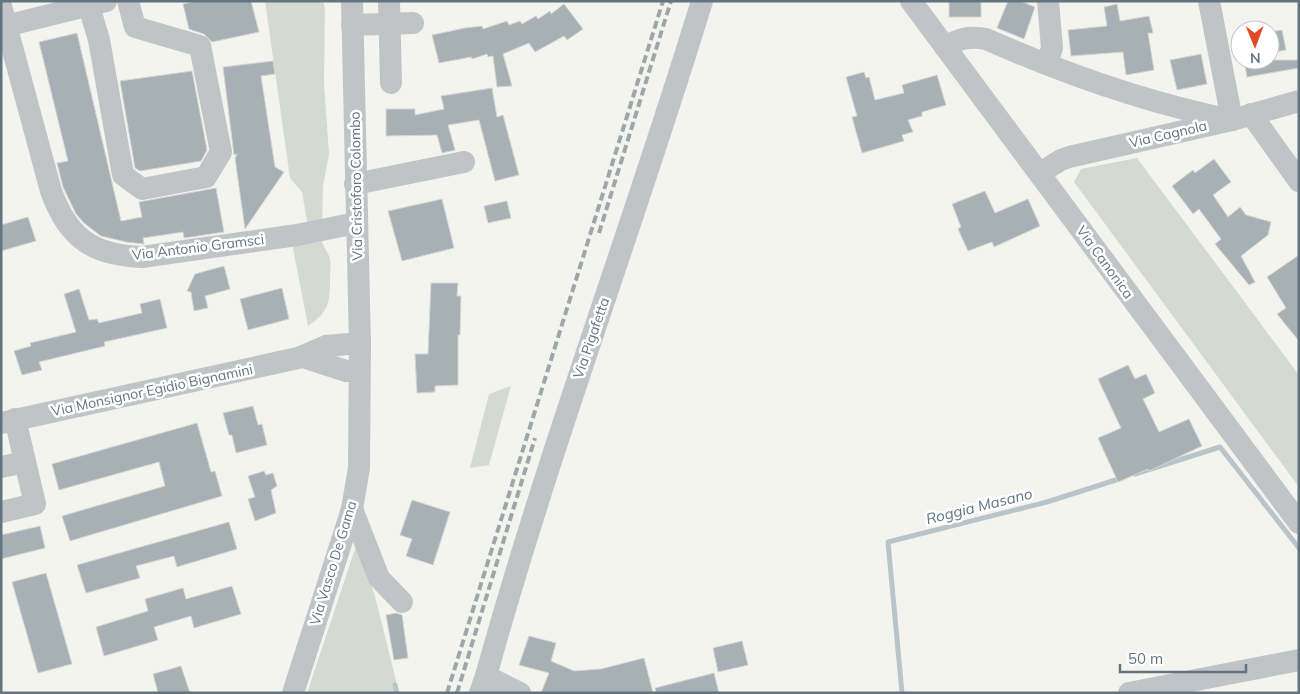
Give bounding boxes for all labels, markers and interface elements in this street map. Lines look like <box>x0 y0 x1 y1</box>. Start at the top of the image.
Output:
north arrow <box>1230 20 1280 70</box>
text: N <box>1250 49 1261 67</box>
street label: Via Cristoforo Colombo <box>346 111 366 261</box>
street label: Via Cagnola <box>1127 116 1209 152</box>
street label: Via Canonica <box>1072 222 1138 302</box>
street label: Via Antonio Gramsci <box>131 230 265 264</box>
street label: Via Pigafetta <box>569 295 613 381</box>
street label: Via Monsignor Egidio Bignamini <box>50 360 254 420</box>
water label: Roggia Masano <box>924 483 1035 528</box>
street label: Via Vasco De Gama <box>306 499 360 627</box>
scale bar <box>1120 642 1246 674</box>
text: 50 m <box>1128 649 1163 668</box>

